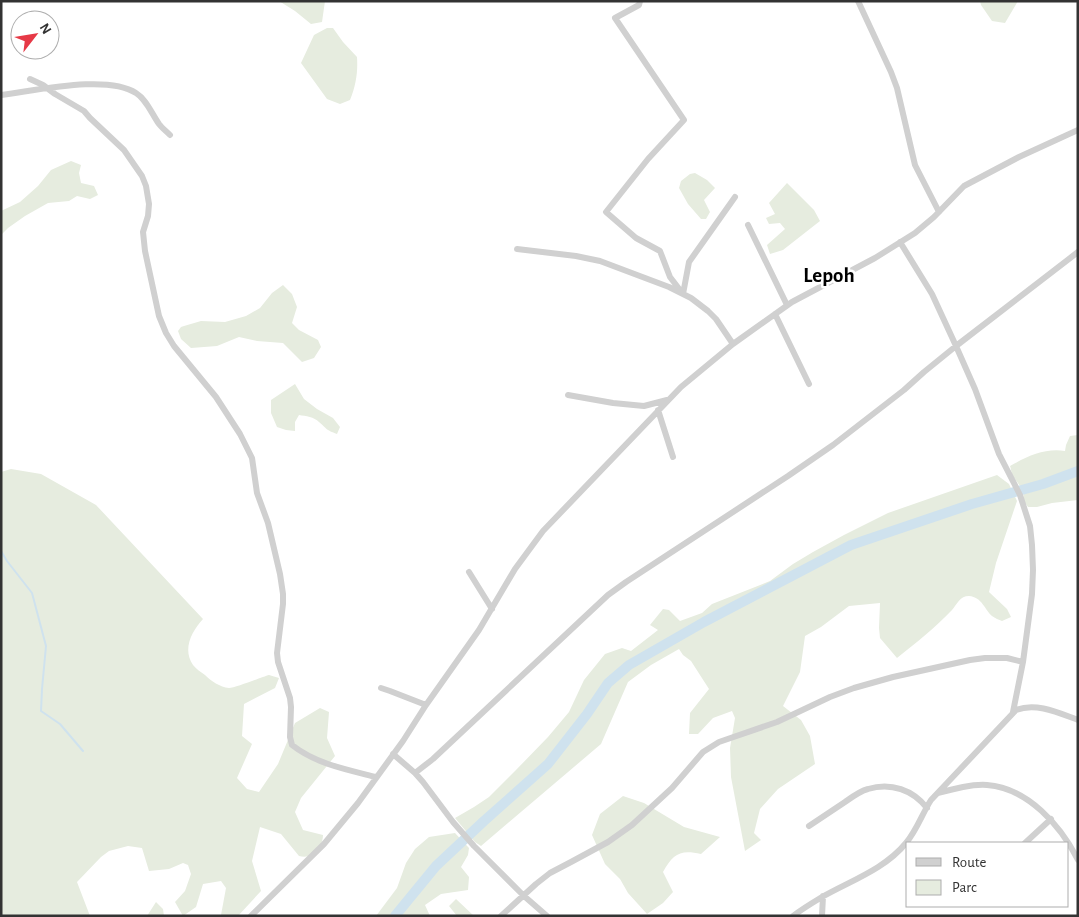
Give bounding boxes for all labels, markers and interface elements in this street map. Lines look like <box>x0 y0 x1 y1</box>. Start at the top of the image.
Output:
north arrow <box>10 10 60 60</box>
text: N <box>37 21 54 37</box>
district label: Lepoh <box>803 265 855 286</box>
legend <box>906 842 1069 907</box>
text: Route <box>952 855 986 870</box>
text: Parc <box>952 880 977 895</box>

